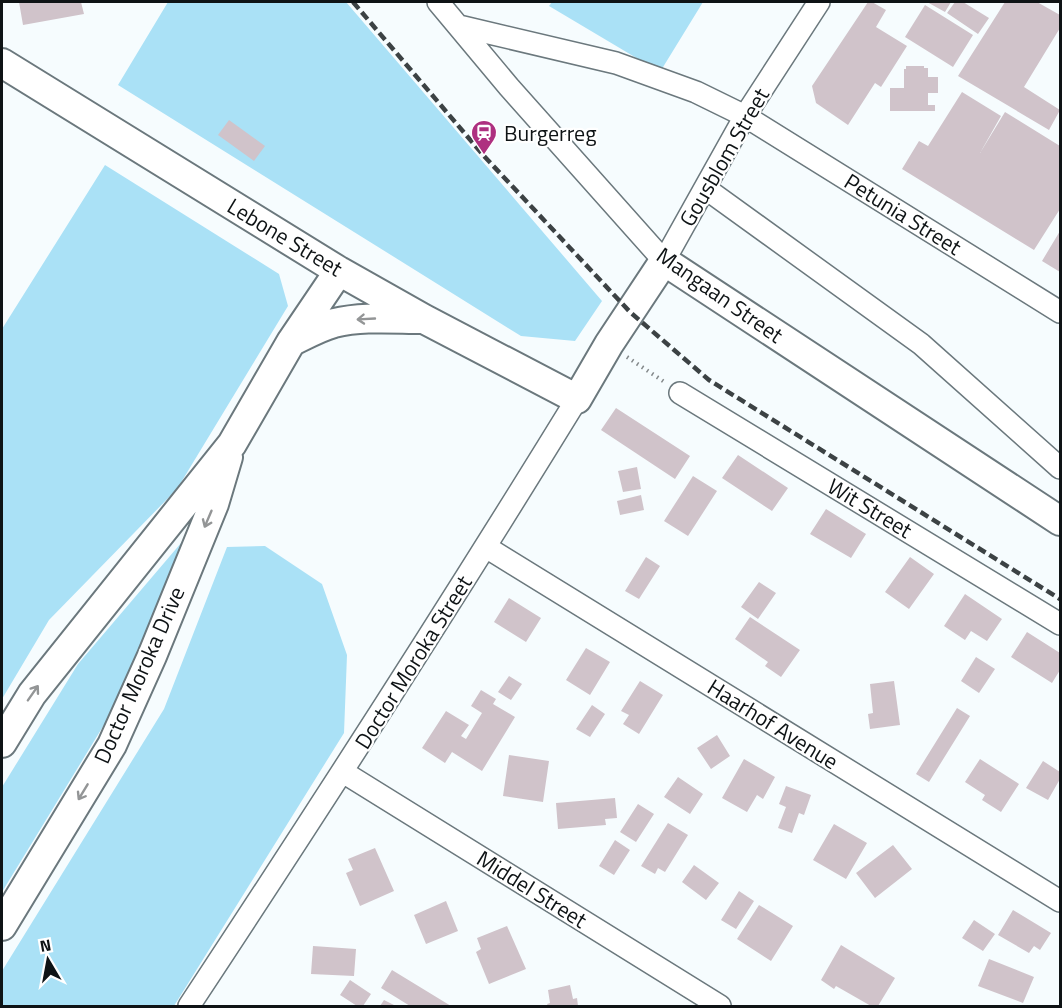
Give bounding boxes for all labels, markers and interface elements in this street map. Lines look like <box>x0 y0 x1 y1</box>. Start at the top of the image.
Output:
street label: Gousblom Street <box>670 81 778 233</box>
place label: Burgerreg <box>504 116 597 150</box>
station icon: Burgerreg <box>469 118 499 156</box>
street label: Petunia Street <box>838 164 968 264</box>
street label: Lebone Street <box>221 189 349 285</box>
street label: Mangaan Street <box>650 239 791 352</box>
one-way arrow <box>356 314 376 325</box>
street label: Wit Street <box>821 469 919 547</box>
one-way arrow <box>202 510 213 528</box>
street label: Doctor Moroka Street <box>346 568 480 755</box>
street label: Doctor Moroka Drive <box>85 581 193 769</box>
street label: Haarhof Avenue <box>701 670 845 778</box>
one-way arrow <box>27 686 39 702</box>
one-way arrow <box>77 783 89 800</box>
street label: Middel Street <box>470 842 594 937</box>
north arrow <box>18 930 78 990</box>
text: N <box>38 932 53 958</box>

